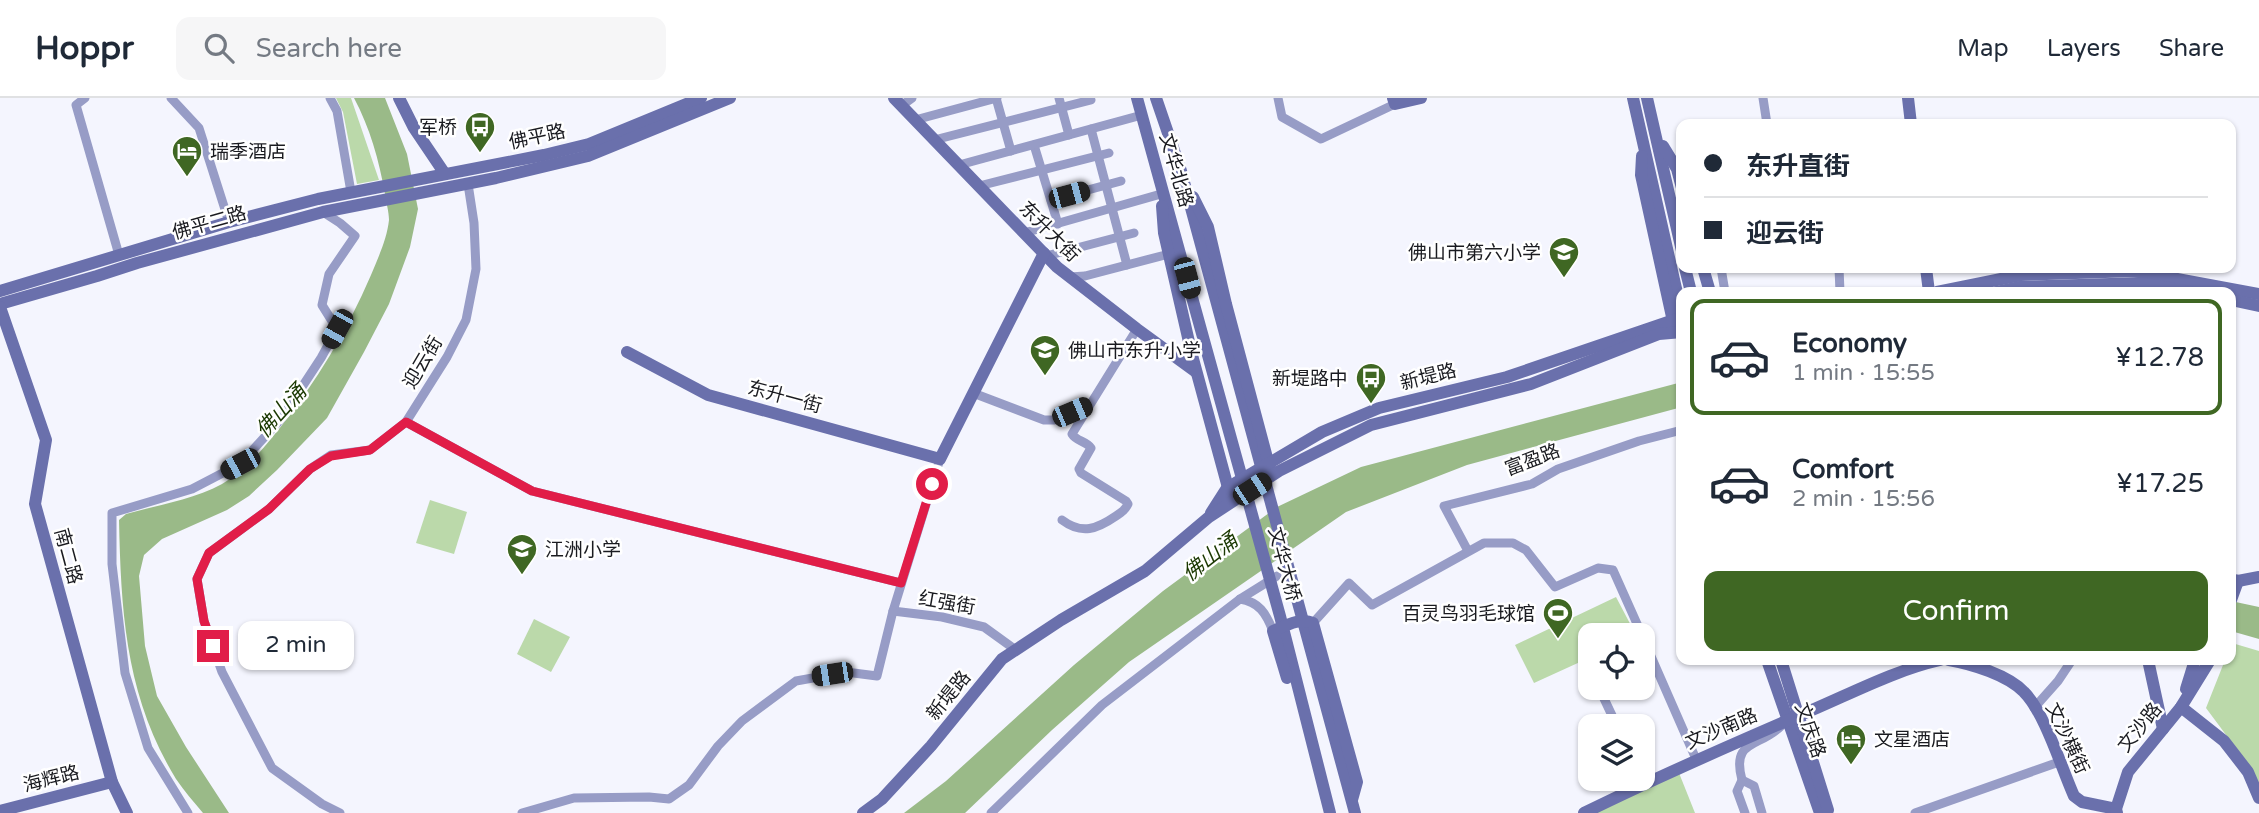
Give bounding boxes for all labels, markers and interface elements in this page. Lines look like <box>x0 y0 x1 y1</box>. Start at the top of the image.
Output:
search box <box>176 17 666 80</box>
text: Hoppr <box>35 29 134 68</box>
icon: search <box>200 29 238 67</box>
text: Search here <box>256 33 402 64</box>
text: Map <box>1957 34 2009 63</box>
text: Layers <box>2047 34 2121 63</box>
text: Share <box>2159 34 2224 63</box>
bus stop icon: 军桥 <box>463 110 497 154</box>
place label: 军桥 <box>419 117 457 139</box>
street label: 佛平路 <box>507 120 567 154</box>
street label: 文华北路 <box>1155 131 1197 210</box>
hotel icon: 瑞季酒店 <box>170 134 204 178</box>
place label: 瑞季酒店 <box>210 141 286 163</box>
text: 东升直街 <box>1746 151 1850 182</box>
car <box>1046 179 1093 211</box>
street label: 东升大街 <box>1015 197 1084 266</box>
street label: 佛平二路 <box>170 202 249 244</box>
text: 迎云街 <box>1746 218 1824 249</box>
school or university icon: 佛山市第六小学 <box>1547 235 1581 279</box>
place label: 佛山市第六小学 <box>1408 242 1541 264</box>
car <box>1172 255 1203 301</box>
car <box>318 306 357 352</box>
icon: car <box>1708 326 1771 389</box>
text: Economy <box>1792 328 1907 359</box>
street label: 迎云街 <box>399 332 447 393</box>
school or university icon: 佛山市东升小学 <box>1028 333 1062 377</box>
place label: 佛山市东升小学 <box>1068 340 1201 362</box>
text: ¥12.78 <box>2115 342 2204 373</box>
street label: 新堤路 <box>1398 359 1459 395</box>
text: 1 min · 15:55 <box>1792 359 1935 387</box>
bus stop icon: 新堤路中 <box>1354 361 1388 405</box>
place label: 新堤路中 <box>1272 368 1348 390</box>
street label: 东升一街 <box>745 377 824 417</box>
water label: 佛山涌 <box>251 378 313 443</box>
car <box>1049 394 1096 430</box>
street label: 富盈路 <box>1502 439 1563 480</box>
car <box>217 445 264 483</box>
icon: car <box>1708 452 1771 515</box>
text: Comfort <box>1792 454 1894 485</box>
route start <box>916 468 948 500</box>
text: ¥17.25 <box>2116 468 2204 499</box>
car <box>1229 469 1276 509</box>
text: 2 min · 15:56 <box>1792 485 1935 513</box>
street label: 文华大桥 <box>1264 525 1304 604</box>
street label: 南二路 <box>50 526 86 587</box>
water label: 佛山涌 <box>1178 527 1244 587</box>
school or university icon: 江洲小学 <box>505 532 539 576</box>
place label: 江洲小学 <box>545 539 621 561</box>
button: Confirm <box>1704 571 2208 651</box>
street label: 红强街 <box>917 587 977 619</box>
sports icon: 百灵鸟羽毛球馆 <box>1541 596 1575 640</box>
place label: 百灵鸟羽毛球馆 <box>1402 603 1535 625</box>
callout: 2 min <box>238 622 353 670</box>
map controls <box>1578 623 1655 791</box>
button: locate <box>1578 623 1655 700</box>
route end <box>197 630 229 662</box>
text: 2 min <box>265 631 327 659</box>
car <box>810 660 855 688</box>
street label: 新堤路 <box>922 667 975 725</box>
street label: 文沙横街 <box>2041 699 2093 778</box>
street label: 文沙路 <box>2113 699 2166 757</box>
street label: 文庆路 <box>1790 700 1830 761</box>
street label: 文沙南路 <box>1682 704 1761 754</box>
button: layers <box>1578 714 1655 791</box>
hotel icon: 文星酒店 <box>1834 722 1868 766</box>
place label: 文星酒店 <box>1874 729 1950 751</box>
street label: 海辉路 <box>21 761 82 797</box>

